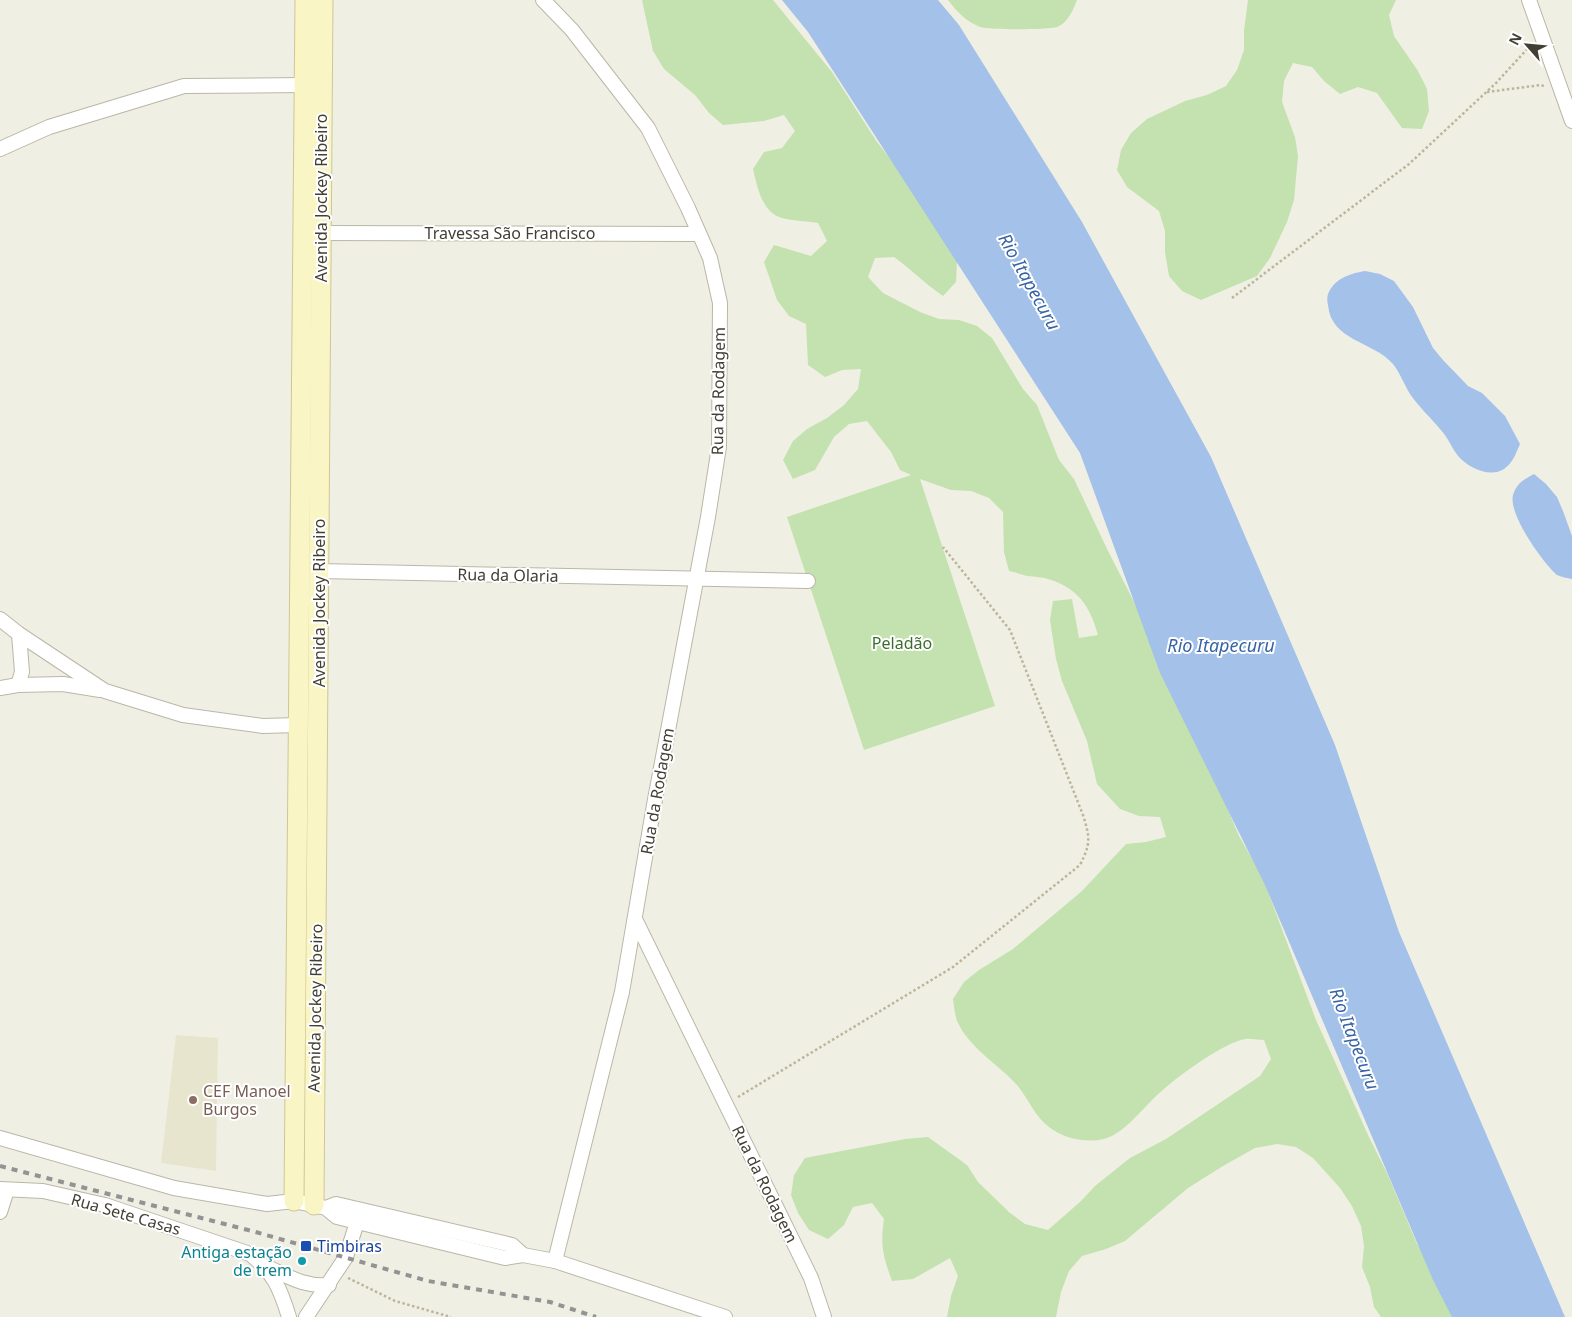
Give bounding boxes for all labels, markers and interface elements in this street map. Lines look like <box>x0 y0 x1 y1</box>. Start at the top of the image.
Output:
north arrow <box>1502 20 1552 70</box>
text: N <box>1504 29 1526 48</box>
street label: Avenida Jockey Ribeiro <box>310 114 332 282</box>
street label: Travessa São Francisco <box>425 222 595 244</box>
water label: Rio Itapecuru <box>993 229 1066 334</box>
street label: Rua da Rodagem <box>706 327 730 455</box>
street label: Avenida Jockey Ribeiro <box>308 519 330 687</box>
street label: Rua da Olaria <box>457 563 559 587</box>
park label: Peladão <box>872 632 932 654</box>
water label: Rio Itapecuru <box>1167 633 1275 657</box>
street label: Rua da Rodagem <box>635 726 679 856</box>
street label: Avenida Jockey Ribeiro <box>303 923 327 1093</box>
water label: Rio Itapecuru <box>1324 984 1385 1093</box>
place label: CEF Manoel Burgos <box>203 1080 291 1120</box>
marker: CEF Manoel Burgos <box>187 1094 199 1106</box>
street label: Rua da Rodagem <box>727 1122 803 1246</box>
street label: Rua Sete Casas <box>69 1188 183 1240</box>
place label: Timbiras <box>317 1235 382 1257</box>
marker: Timbiras <box>299 1239 313 1253</box>
place label: Antiga estação de trem <box>181 1241 292 1281</box>
marker: Antiga estação de trem <box>296 1255 308 1267</box>

